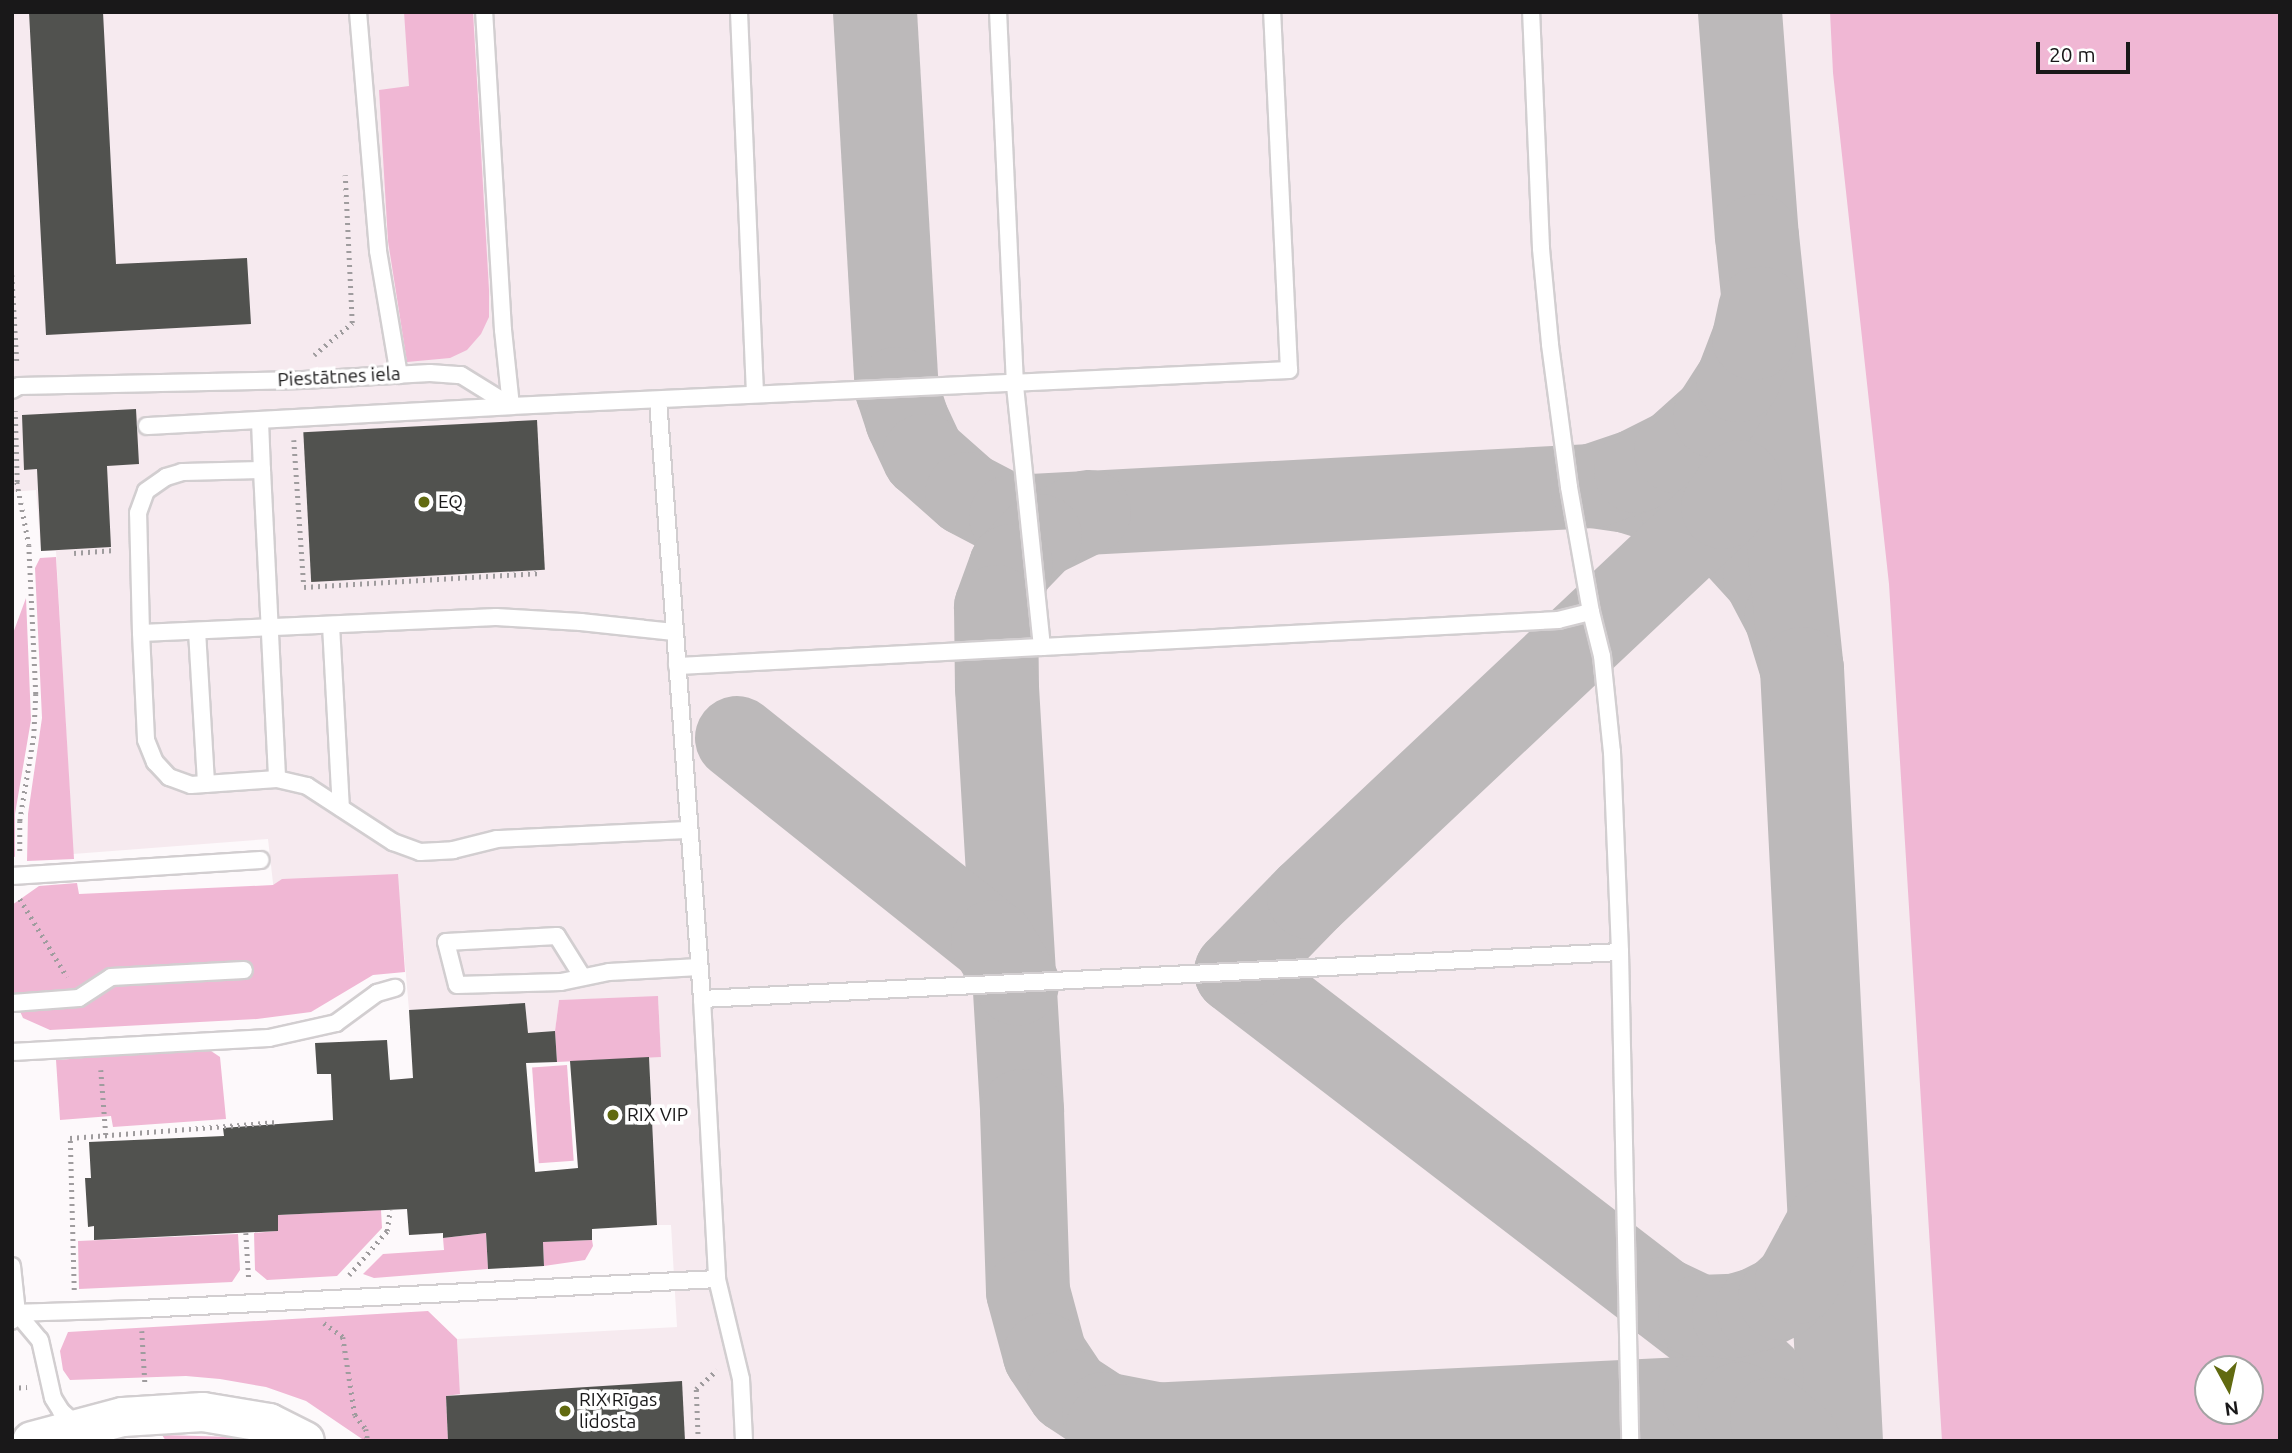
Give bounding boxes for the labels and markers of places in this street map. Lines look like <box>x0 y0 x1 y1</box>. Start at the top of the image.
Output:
place label: EQ <box>438 491 463 513</box>
marker: EQ <box>416 494 432 510</box>
place label: RIX VIP <box>627 1104 688 1126</box>
marker: RIX VIP <box>605 1107 621 1123</box>
place label: RIX Rīgas lidosta <box>579 1389 657 1433</box>
marker: RIX Rīgas lidosta <box>557 1403 573 1419</box>

